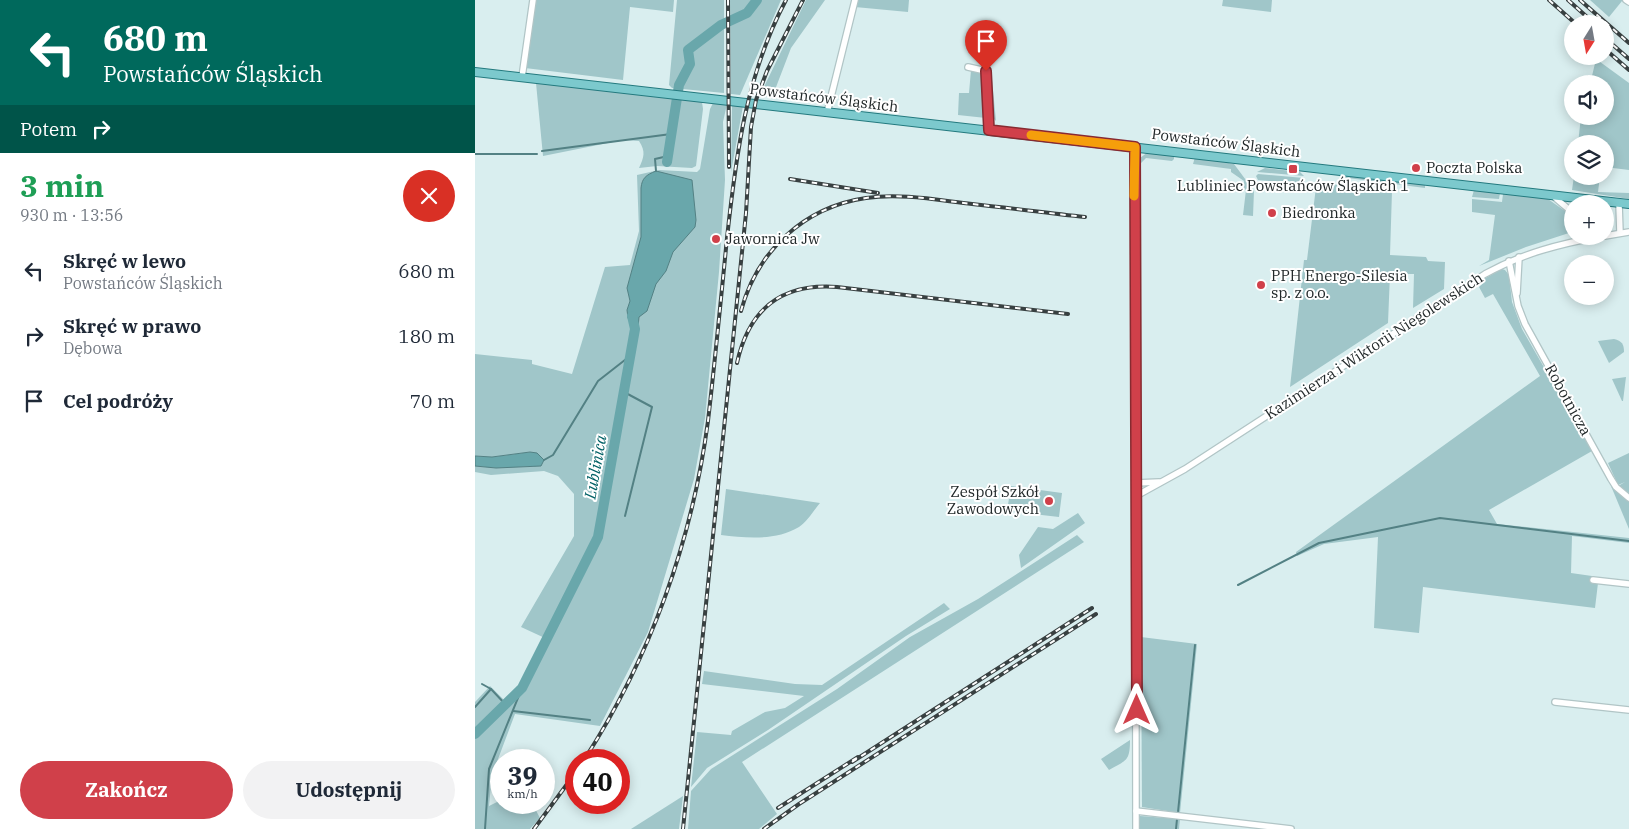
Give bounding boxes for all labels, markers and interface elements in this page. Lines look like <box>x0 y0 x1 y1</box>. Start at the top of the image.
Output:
text: 680 m <box>103 15 208 61</box>
north arrow <box>1564 15 1614 65</box>
map controls <box>1564 15 1614 305</box>
icon: left <box>20 20 85 85</box>
pin <box>965 20 1007 71</box>
icon: arrive <box>972 27 1000 55</box>
text: Powstańców Śląskich <box>103 59 323 88</box>
button: sound <box>1564 75 1614 125</box>
street label: Powstańców Śląskich <box>749 79 900 116</box>
icon: right <box>87 115 115 143</box>
text: Potem <box>20 117 77 141</box>
street label: Powstańców Śląskich <box>1151 124 1302 161</box>
button: layers <box>1564 135 1614 185</box>
place label: Poczta Polska <box>1426 158 1522 177</box>
marker: Poczta Polska <box>1410 162 1422 174</box>
marker: Lubliniec Powstańców Śląskich 1 <box>1287 163 1299 175</box>
text: 3 min <box>20 166 104 205</box>
button: close <box>403 170 455 222</box>
place label: Lubliniec Powstańców Śląskich 1 <box>1177 176 1409 195</box>
button: + <box>1564 195 1614 245</box>
place label: Biedronka <box>1282 203 1356 222</box>
text: 930 m · 13:56 <box>20 205 123 225</box>
marker: Biedronka <box>1266 207 1278 219</box>
place label: Jawornica Jw <box>726 229 820 248</box>
marker: Jawornica Jw <box>710 233 722 245</box>
text: Skręć w lewo <box>63 249 186 273</box>
button: − <box>1564 255 1614 305</box>
icon: left <box>20 257 48 285</box>
text: 680 m <box>398 259 455 283</box>
place label: PPH Energo-Silesia sp. z o.o. <box>1271 266 1408 302</box>
street label: Kazimierza i Wiktorii Niegolewskich <box>1261 268 1486 423</box>
text: Powstańców Śląskich <box>63 273 223 293</box>
marker: PPH Energo-Silesia sp. z o.o. <box>1255 279 1267 291</box>
text: Skręć w prawo <box>63 314 201 338</box>
icon: right <box>20 322 48 350</box>
text: 180 m <box>398 324 455 348</box>
text: Dębowa <box>63 338 123 358</box>
street label: Robotnicza <box>1541 361 1596 439</box>
icon: arrive <box>20 387 48 415</box>
text: Cel podróży <box>63 389 173 413</box>
text: 70 m <box>410 389 455 413</box>
water label: Lublinica <box>579 433 611 502</box>
place label: Zespół Szkół Zawodowych <box>947 482 1039 518</box>
marker: Zespół Szkół Zawodowych <box>1043 495 1055 507</box>
position arrow <box>1110 683 1162 735</box>
speed limit sign: 40 <box>565 749 630 814</box>
text: 39 <box>507 759 538 792</box>
button: Zakończ <box>20 761 233 819</box>
button: Udostępnij <box>243 761 455 819</box>
text: km/h <box>507 786 538 801</box>

